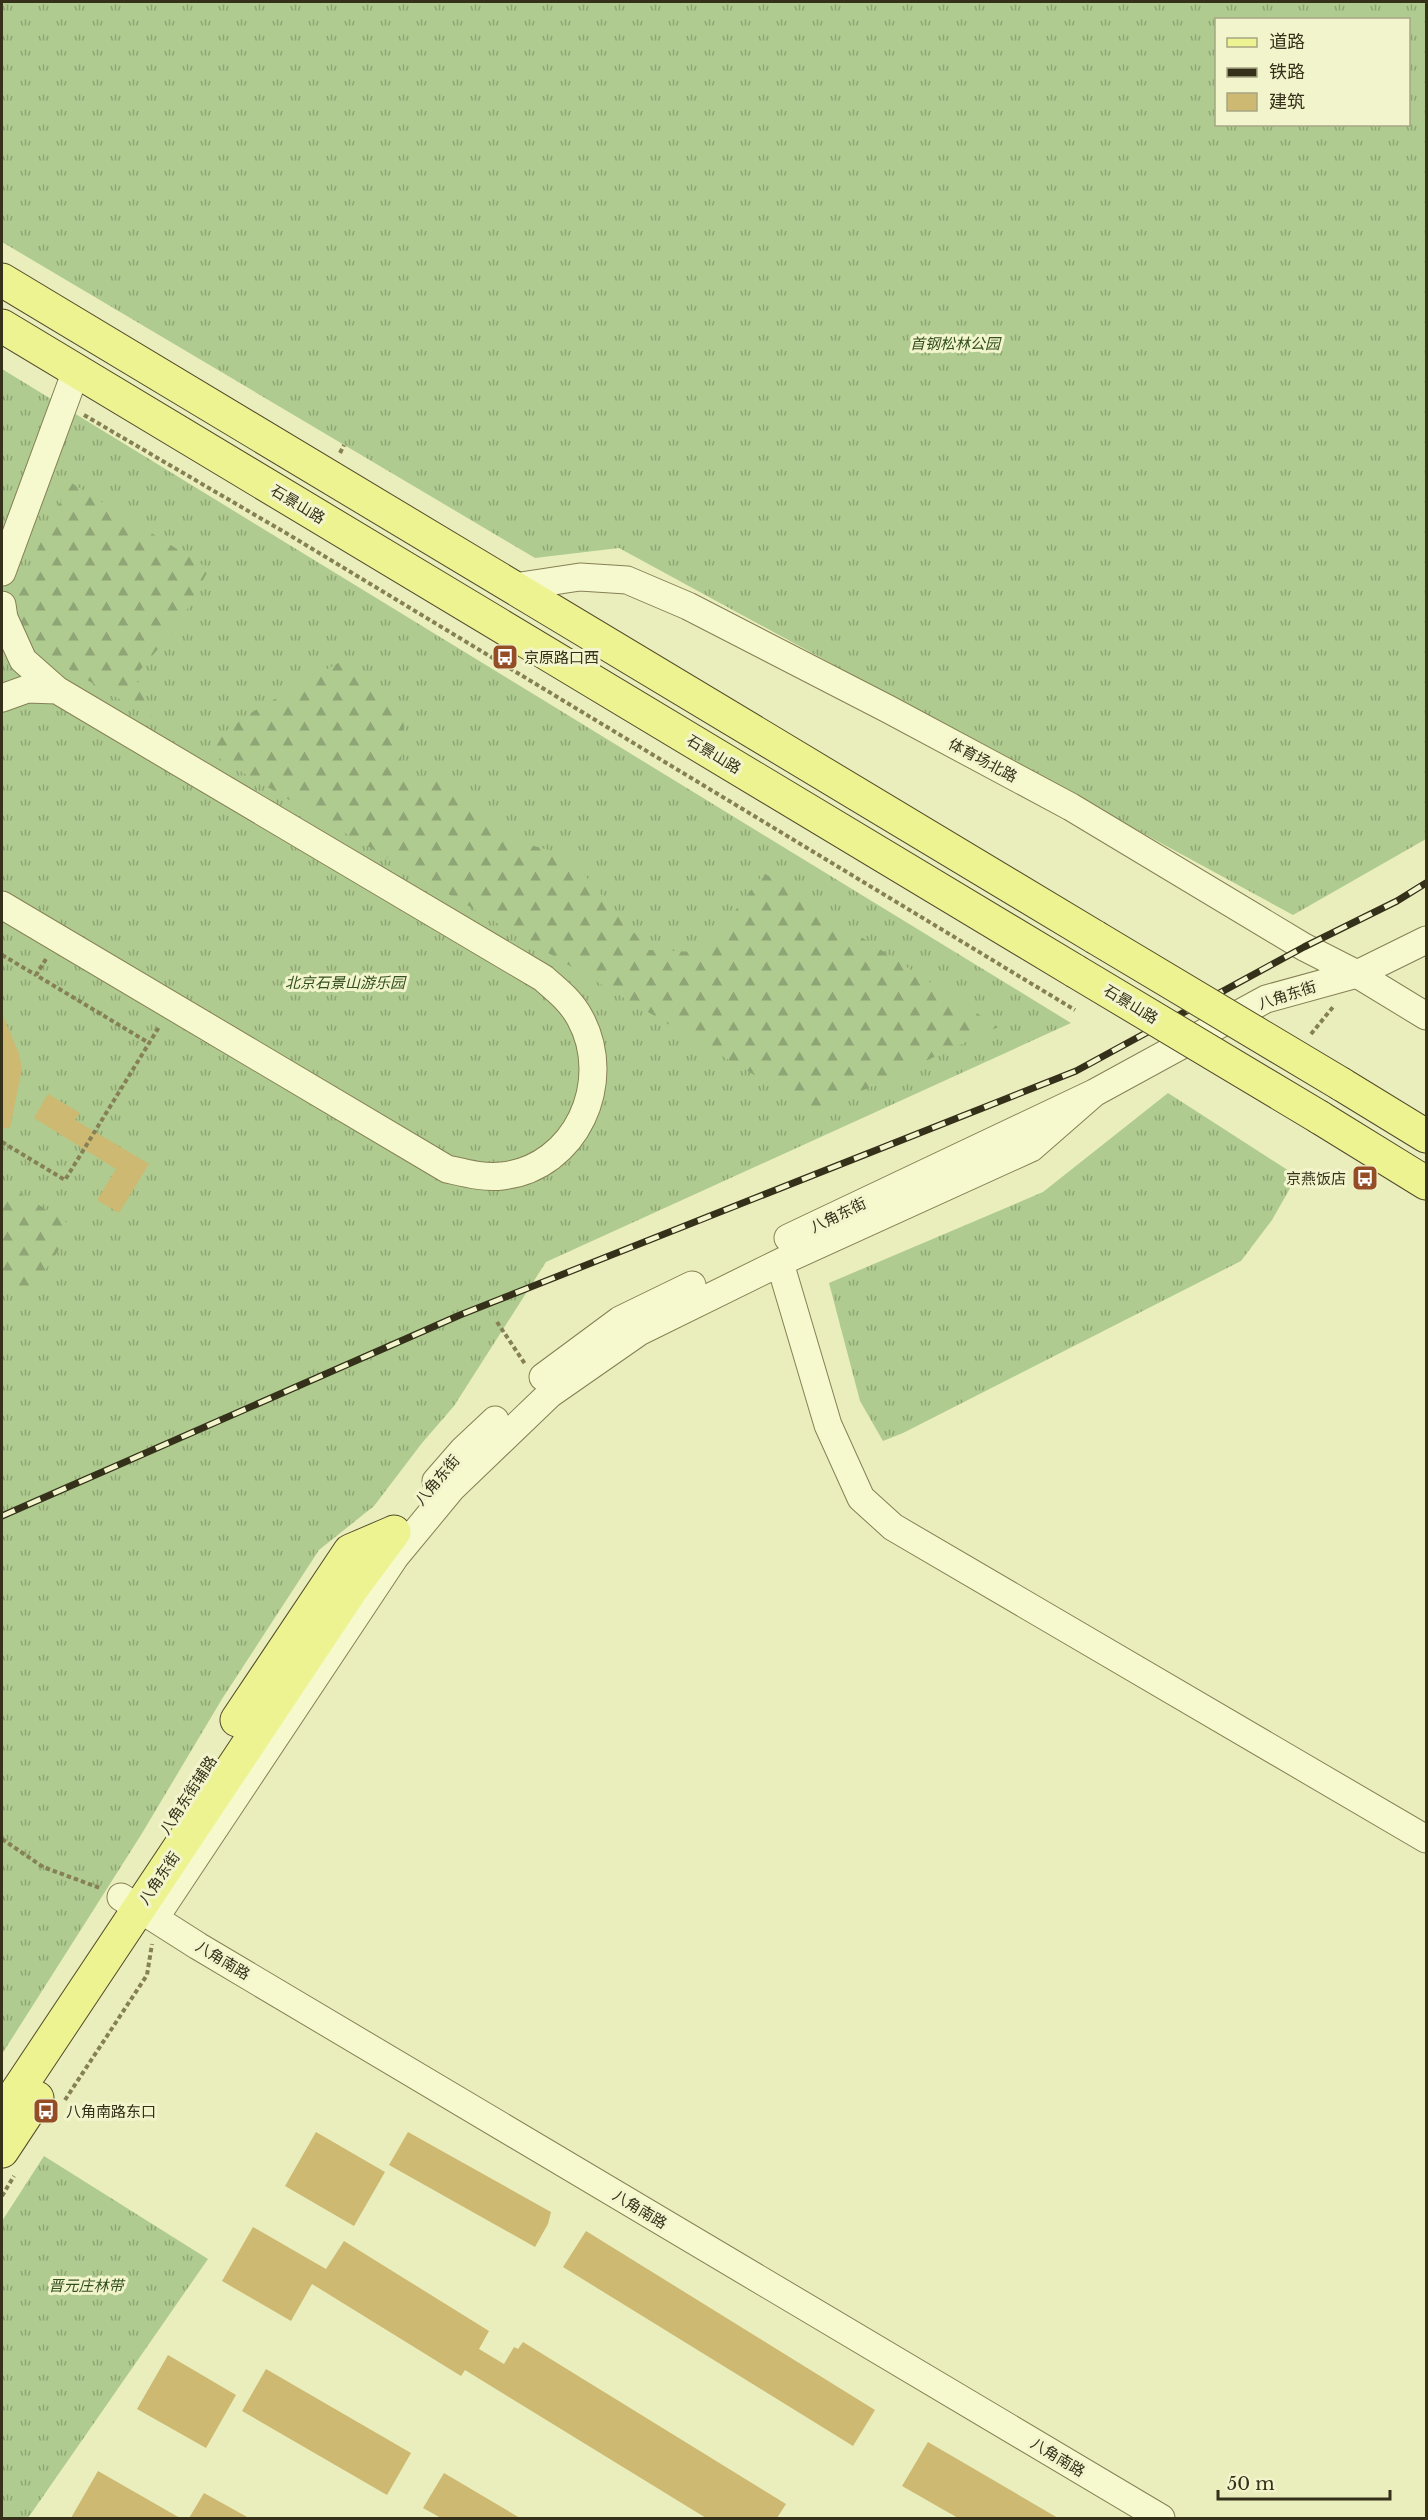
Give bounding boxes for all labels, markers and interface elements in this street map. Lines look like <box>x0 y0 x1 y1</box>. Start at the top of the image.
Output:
legend <box>1215 18 1410 126</box>
text: 道路 <box>1269 31 1305 53</box>
text: 铁路 <box>1269 61 1305 83</box>
text: 建筑 <box>1269 91 1305 113</box>
park label: 首钢松林公园 <box>910 334 1002 353</box>
street label: 石景山路 <box>267 480 329 528</box>
bus stop icon: 京原路口西 <box>490 642 520 672</box>
place label: 京原路口西 <box>524 648 599 667</box>
street label: 石景山路 <box>683 730 745 778</box>
street label: 体育场北路 <box>945 734 1021 786</box>
park label: 北京石景山游乐园 <box>285 973 407 992</box>
street label: 八角东街 <box>1256 977 1318 1013</box>
street label: 石景山路 <box>1100 980 1162 1028</box>
bus stop icon: 京燕饭店 <box>1350 1163 1380 1193</box>
place label: 京燕饭店 <box>1286 1169 1346 1188</box>
street label: 八角东街 <box>807 1193 869 1237</box>
street label: 八角东街 <box>410 1451 464 1509</box>
street label: 八角东街辅路 <box>156 1752 220 1838</box>
street label: 八角东街 <box>134 1848 184 1908</box>
street label: 八角南路 <box>192 1936 254 1984</box>
bus stop icon: 八角南路东口 <box>31 2096 61 2126</box>
place label: 八角南路东口 <box>66 2102 156 2121</box>
street label: 八角南路 <box>609 2185 671 2233</box>
park label: 晋元庄林带 <box>48 2276 125 2295</box>
street label: 八角南路 <box>1027 2433 1089 2481</box>
scale bar <box>1218 2463 1390 2501</box>
text: 50 m <box>1227 2473 1275 2495</box>

